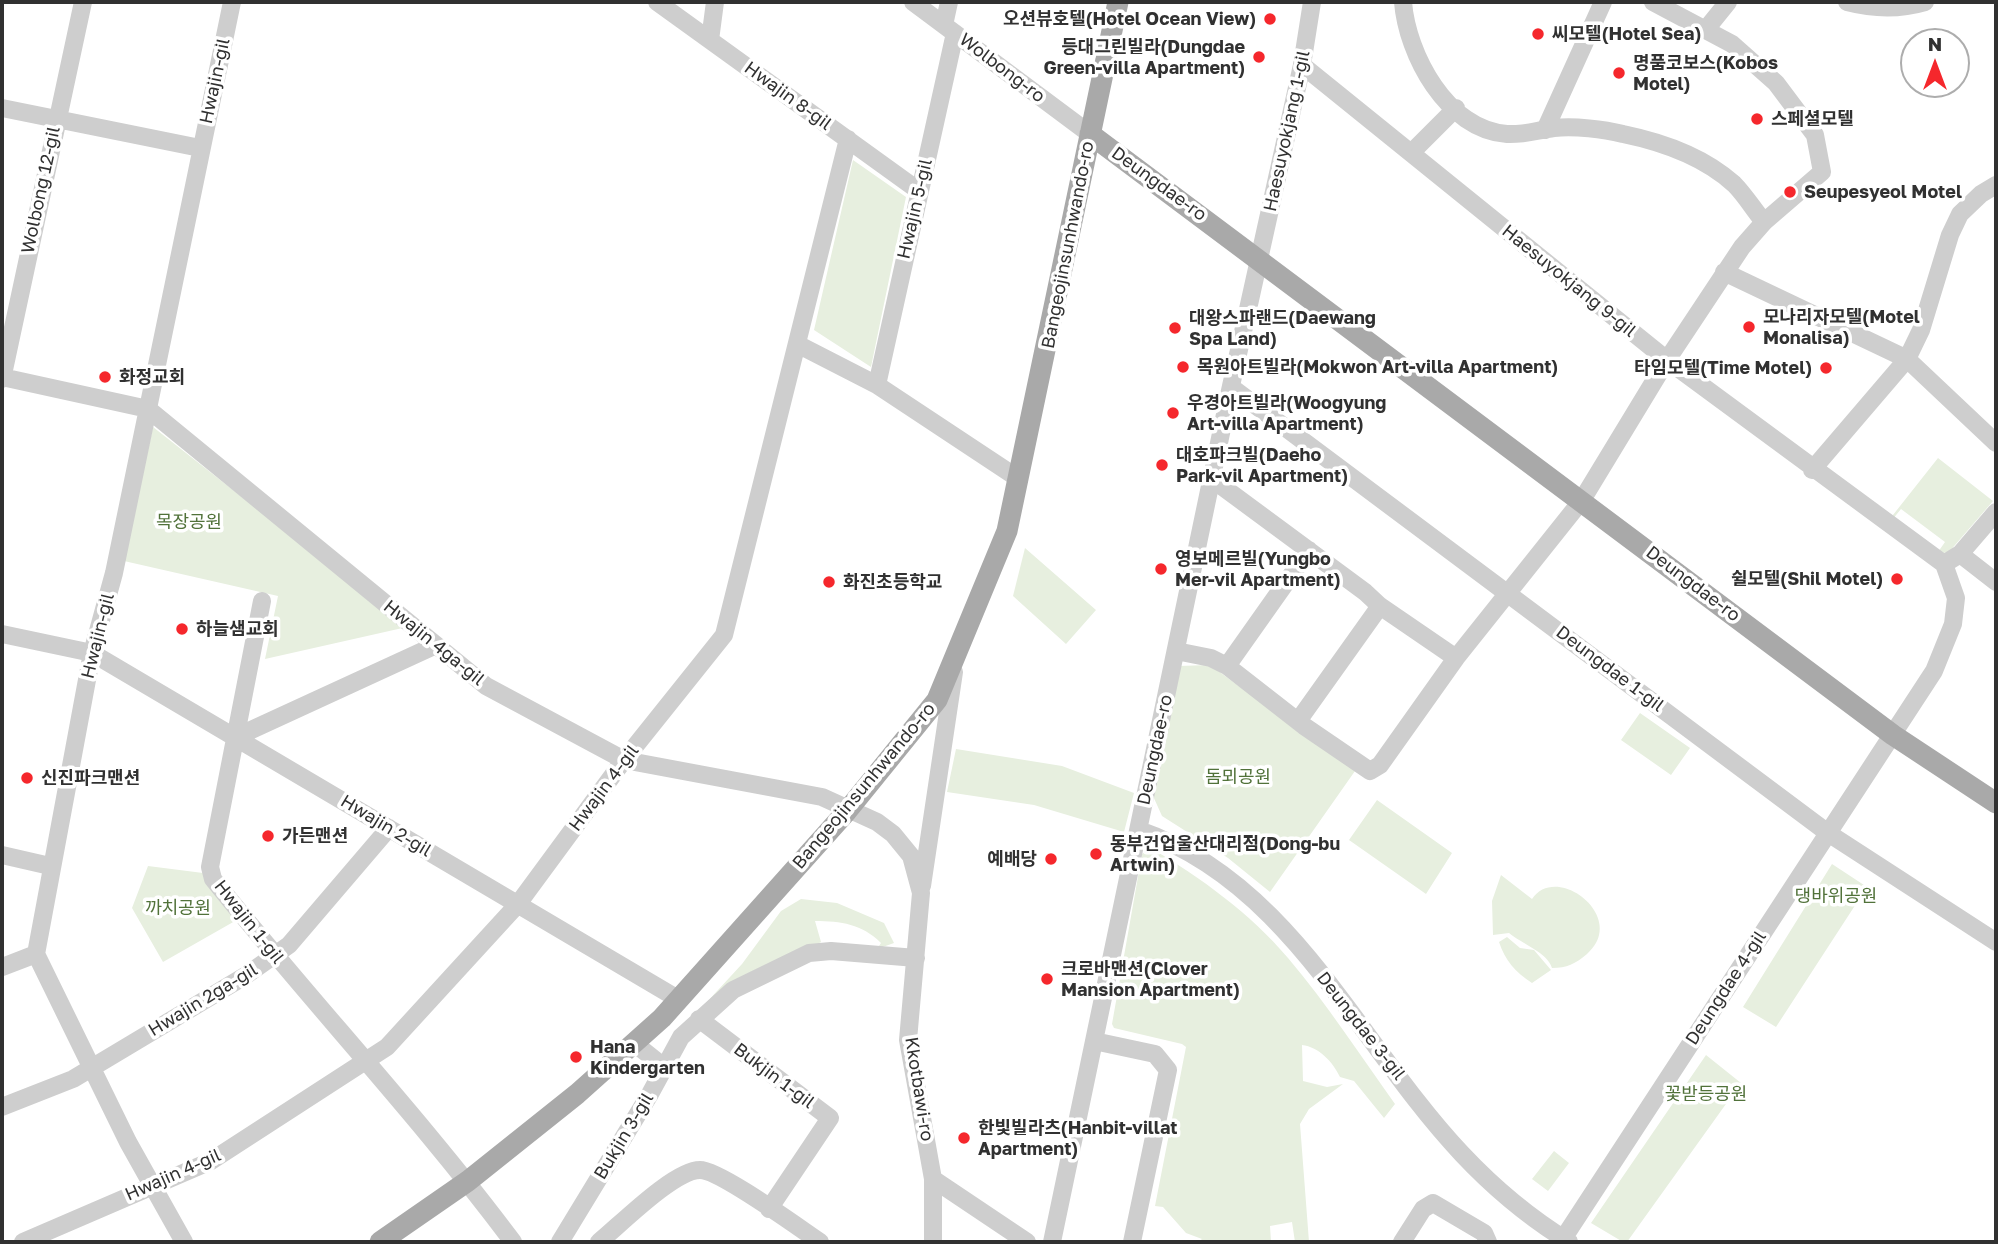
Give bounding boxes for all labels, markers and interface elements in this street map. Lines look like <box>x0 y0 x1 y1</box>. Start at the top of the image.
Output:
place label: 오션뷰호텔(Hotel Ocean View) <box>1003 8 1256 30</box>
marker: 오션뷰호텔(Hotel Ocean View) <box>1262 11 1278 27</box>
place label: 씨모텔(Hotel Sea) <box>1552 23 1701 45</box>
marker: 씨모텔(Hotel Sea) <box>1530 26 1546 42</box>
north arrow <box>1900 28 1970 98</box>
street label: Wolbong-ro <box>955 29 1049 107</box>
text: N <box>1928 32 1942 55</box>
street label: Hwajin-gil <box>195 36 235 126</box>
place label: 등대그린빌라(Dungdae Green-villa Apartment) <box>1043 36 1245 78</box>
street label: Haesuyokjang 1-gil <box>1259 48 1315 214</box>
marker: 등대그린빌라(Dungdae Green-villa Apartment) <box>1251 49 1267 65</box>
place label: 명품코보스(Kobos Motel) <box>1633 52 1778 94</box>
street label: Hwajin 8-gil <box>740 57 836 135</box>
marker: 명품코보스(Kobos Motel) <box>1611 65 1627 81</box>
place label: 스페셜모텔 <box>1771 108 1854 130</box>
marker: 스페셜모텔 <box>1749 111 1765 127</box>
street label: Wolbong 12-gil <box>17 125 65 255</box>
street label: Bangeojinsunhwando-ro <box>1037 140 1099 350</box>
street label: Deungdae-ro <box>1107 142 1211 226</box>
street label: Hwajin 5-gil <box>893 157 937 261</box>
place label: Seupesyeol Motel <box>1804 181 1962 203</box>
marker: Seupesyeol Motel <box>1782 184 1798 200</box>
street label: Haesuyokjang 9-gil <box>1498 220 1640 342</box>
place label: 모나리자모텔(Motel Monalisa) <box>1763 306 1920 348</box>
place label: 대왕스파랜드(Daewang Spa Land) <box>1189 307 1376 350</box>
marker: 모나리자모텔(Motel Monalisa) <box>1741 319 1757 335</box>
marker: 대왕스파랜드(Daewang Spa Land) <box>1167 320 1183 336</box>
place label: 목원아트빌라(Mokwon Art-villa Apartment) <box>1197 356 1558 378</box>
place label: 타임모텔(Time Motel) <box>1634 357 1812 379</box>
marker: 목원아트빌라(Mokwon Art-villa Apartment) <box>1175 359 1191 375</box>
marker: 타임모텔(Time Motel) <box>1818 360 1834 376</box>
place label: 화정교회 <box>119 366 185 388</box>
marker: 화정교회 <box>97 369 113 385</box>
place label: 우경아트빌라(Woogyung Art-villa Apartment) <box>1187 392 1386 434</box>
marker: 우경아트빌라(Woogyung Art-villa Apartment) <box>1165 405 1181 421</box>
place label: 대호파크빌(Daeho Park-vil Apartment) <box>1176 444 1348 486</box>
marker: 대호파크빌(Daeho Park-vil Apartment) <box>1154 457 1170 473</box>
park label: 목장공원 <box>156 511 222 533</box>
street label: Deungdae-ro <box>1642 542 1744 626</box>
place label: 영보메르빌(Yungbo Mer-vil Apartment) <box>1175 548 1341 590</box>
marker: 영보메르빌(Yungbo Mer-vil Apartment) <box>1153 561 1169 577</box>
place label: 쉴모텔(Shil Motel) <box>1731 568 1883 590</box>
place label: 화진초등학교 <box>843 571 942 593</box>
marker: 쉴모텔(Shil Motel) <box>1889 571 1905 587</box>
marker: 화진초등학교 <box>821 574 837 590</box>
street label: Hwajin-gil <box>77 591 119 681</box>
street label: Hwajin 4ga-gil <box>379 596 489 690</box>
place label: 하늘샘교회 <box>196 618 279 640</box>
marker: 하늘샘교회 <box>174 621 190 637</box>
street label: Deungdae 1-gil <box>1552 621 1668 717</box>
street label: Deungdae-ro <box>1133 693 1177 807</box>
street label: Bangeojinsunhwando-ro <box>788 698 940 874</box>
street label: Hwajin 4-gil <box>564 740 644 836</box>
park label: 돔뫼공원 <box>1205 766 1271 788</box>
place label: 신진파크맨션 <box>41 767 140 789</box>
marker: 신진파크맨션 <box>19 770 35 786</box>
street label: Hwajin 2-gil <box>337 790 435 862</box>
place label: 가든맨션 <box>282 825 348 847</box>
marker: 가든맨션 <box>260 828 276 844</box>
place label: 동부건업울산대리점(Dong-bu Artwin) <box>1110 833 1340 876</box>
marker: 동부건업울산대리점(Dong-bu Artwin) <box>1088 846 1104 862</box>
place label: 예배당 <box>987 848 1037 870</box>
marker: 예배당 <box>1043 851 1059 867</box>
street label: Hwajin 1-gil <box>210 876 288 968</box>
park label: 댕바위공원 <box>1795 885 1877 907</box>
park label: 까치공원 <box>145 897 211 919</box>
street label: Deungdae 4-gil <box>1681 927 1771 1049</box>
place label: 크로바맨션(Clover Mansion Apartment) <box>1061 958 1240 1000</box>
street label: Hwajin 2ga-gil <box>145 959 261 1041</box>
street label: Deungdae 3-gil <box>1312 968 1410 1084</box>
marker: 크로바맨션(Clover Mansion Apartment) <box>1039 971 1055 987</box>
street label: Kkotbawi-ro <box>900 1035 938 1143</box>
place label: Hana Kindergarten <box>590 1036 705 1078</box>
street label: Bukjin 1-gil <box>729 1039 819 1113</box>
marker: Hana Kindergarten <box>568 1049 584 1065</box>
park label: 꽃받등공원 <box>1665 1083 1747 1105</box>
street label: Bukjin 3-gil <box>590 1089 658 1183</box>
place label: 한빛빌라츠(Hanbit-villat Apartment) <box>978 1117 1178 1160</box>
marker: 한빛빌라츠(Hanbit-villat Apartment) <box>956 1130 972 1146</box>
street label: Hwajin 4-gil <box>122 1144 224 1206</box>

